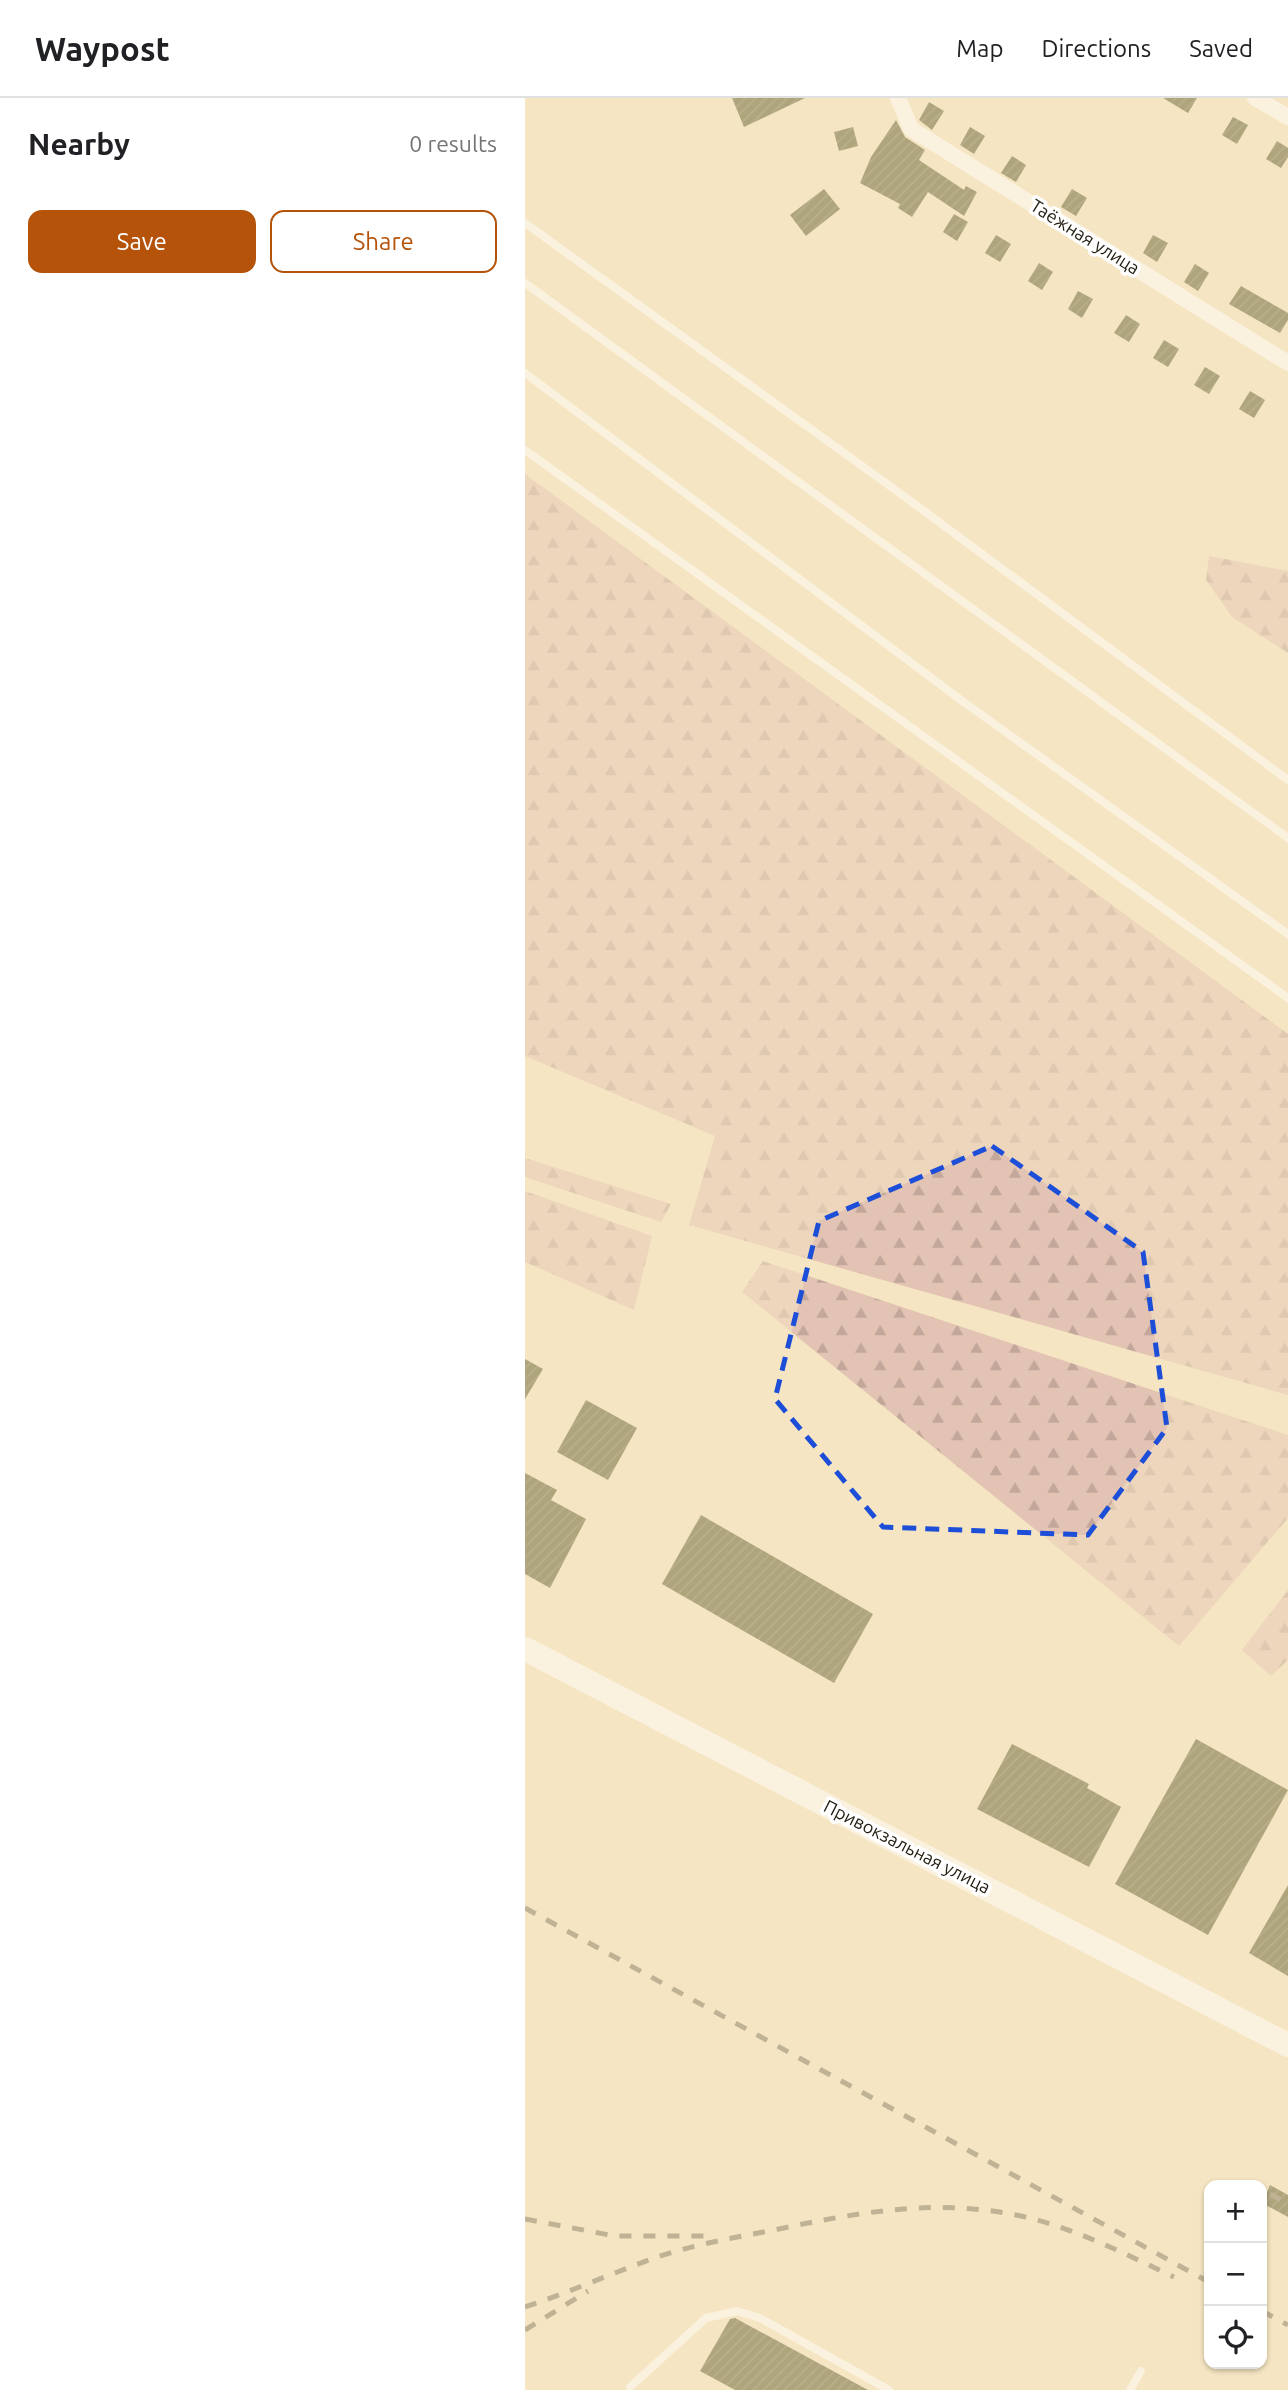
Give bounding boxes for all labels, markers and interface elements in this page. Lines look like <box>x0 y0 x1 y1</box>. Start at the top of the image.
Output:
text: Waypost <box>35 30 170 67</box>
text: Map <box>956 35 1003 62</box>
text: Directions <box>1041 35 1151 62</box>
text: Saved <box>1189 35 1253 62</box>
text: Nearby <box>28 127 130 161</box>
text: 0 results <box>409 131 497 156</box>
street label: Таёжная улица <box>1027 195 1144 278</box>
button: Save <box>28 210 256 273</box>
button: Share <box>270 210 497 273</box>
street label: Привокзальная улица <box>821 1795 994 1897</box>
map controls <box>1204 2180 1267 2369</box>
button: + <box>1204 2180 1267 2243</box>
button: − <box>1204 2243 1267 2306</box>
button: locate <box>1204 2306 1267 2369</box>

